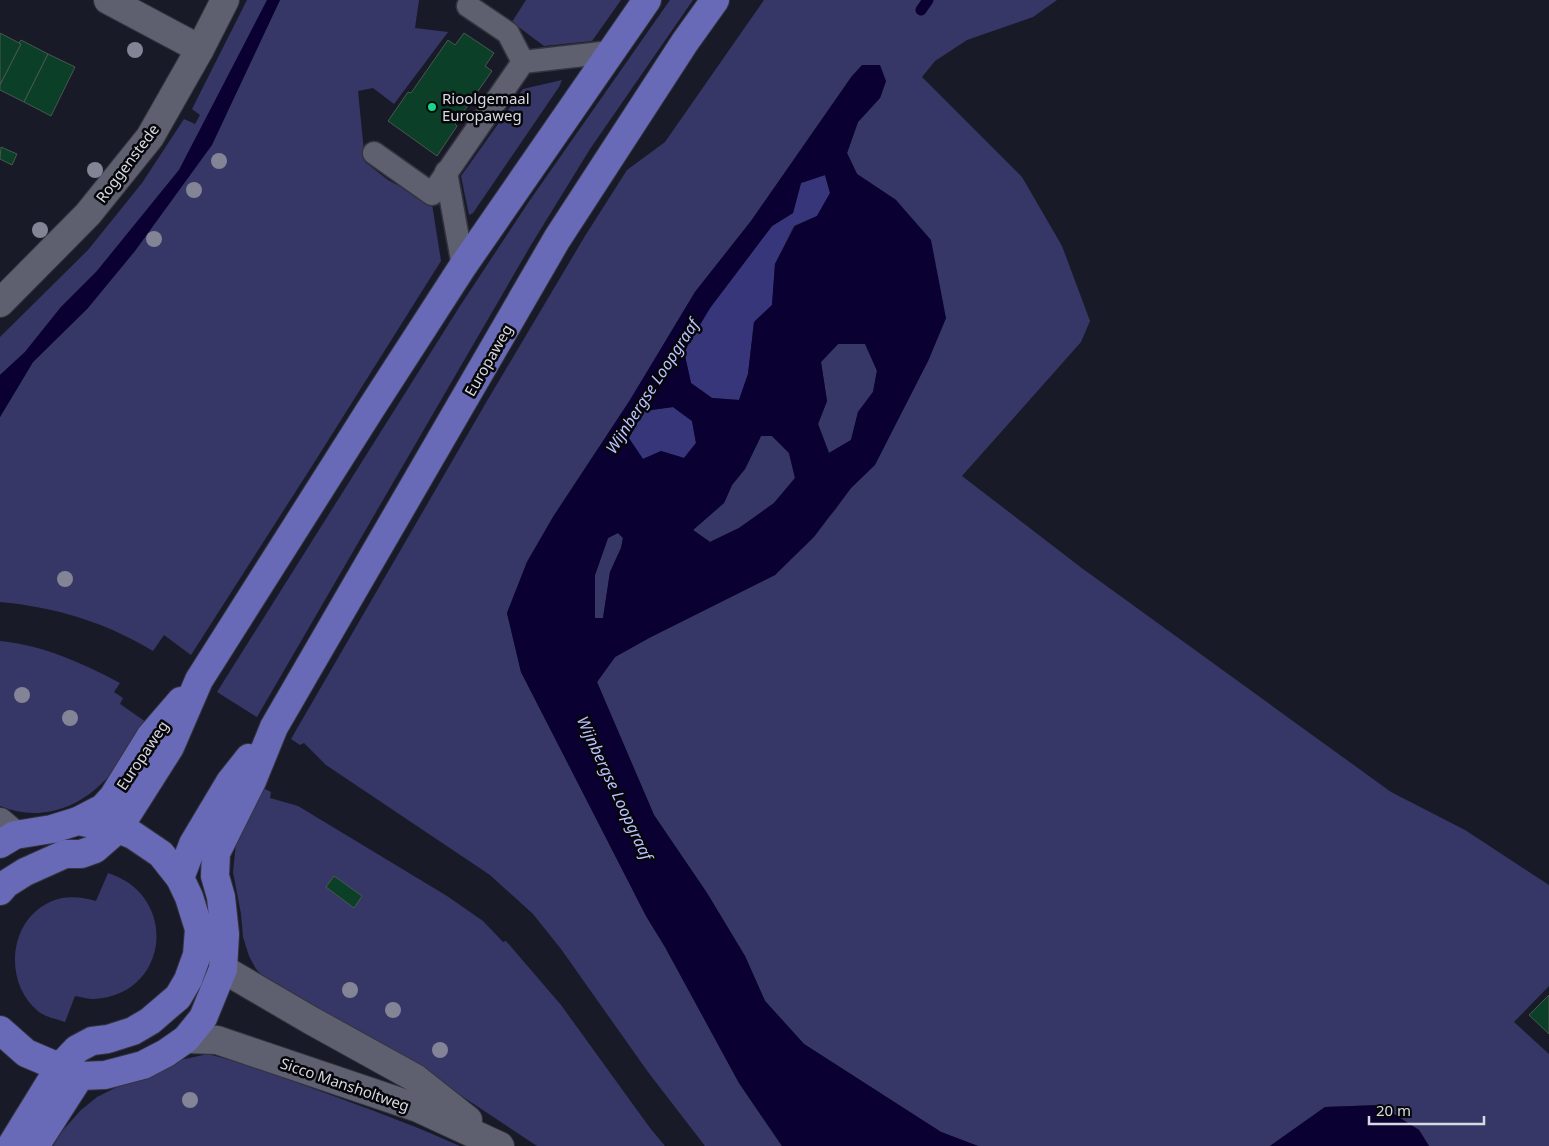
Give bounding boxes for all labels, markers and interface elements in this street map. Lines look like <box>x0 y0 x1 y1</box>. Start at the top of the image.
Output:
place label: Rioolgemaal Europaweg <box>442 88 530 125</box>
marker: Rioolgemaal Europaweg <box>426 101 438 113</box>
street label: Roggenstede <box>91 120 163 206</box>
water label: Wijnbergse Loopgraaf <box>600 312 705 458</box>
street label: Europaweg <box>459 320 517 400</box>
water label: Wijnbergse Loopgraaf <box>572 712 659 866</box>
street label: Europaweg <box>111 716 173 794</box>
street label: Sicco Mansholtweg <box>278 1053 412 1115</box>
scale bar <box>1369 1094 1484 1126</box>
text: 20 m <box>1376 1100 1411 1120</box>

